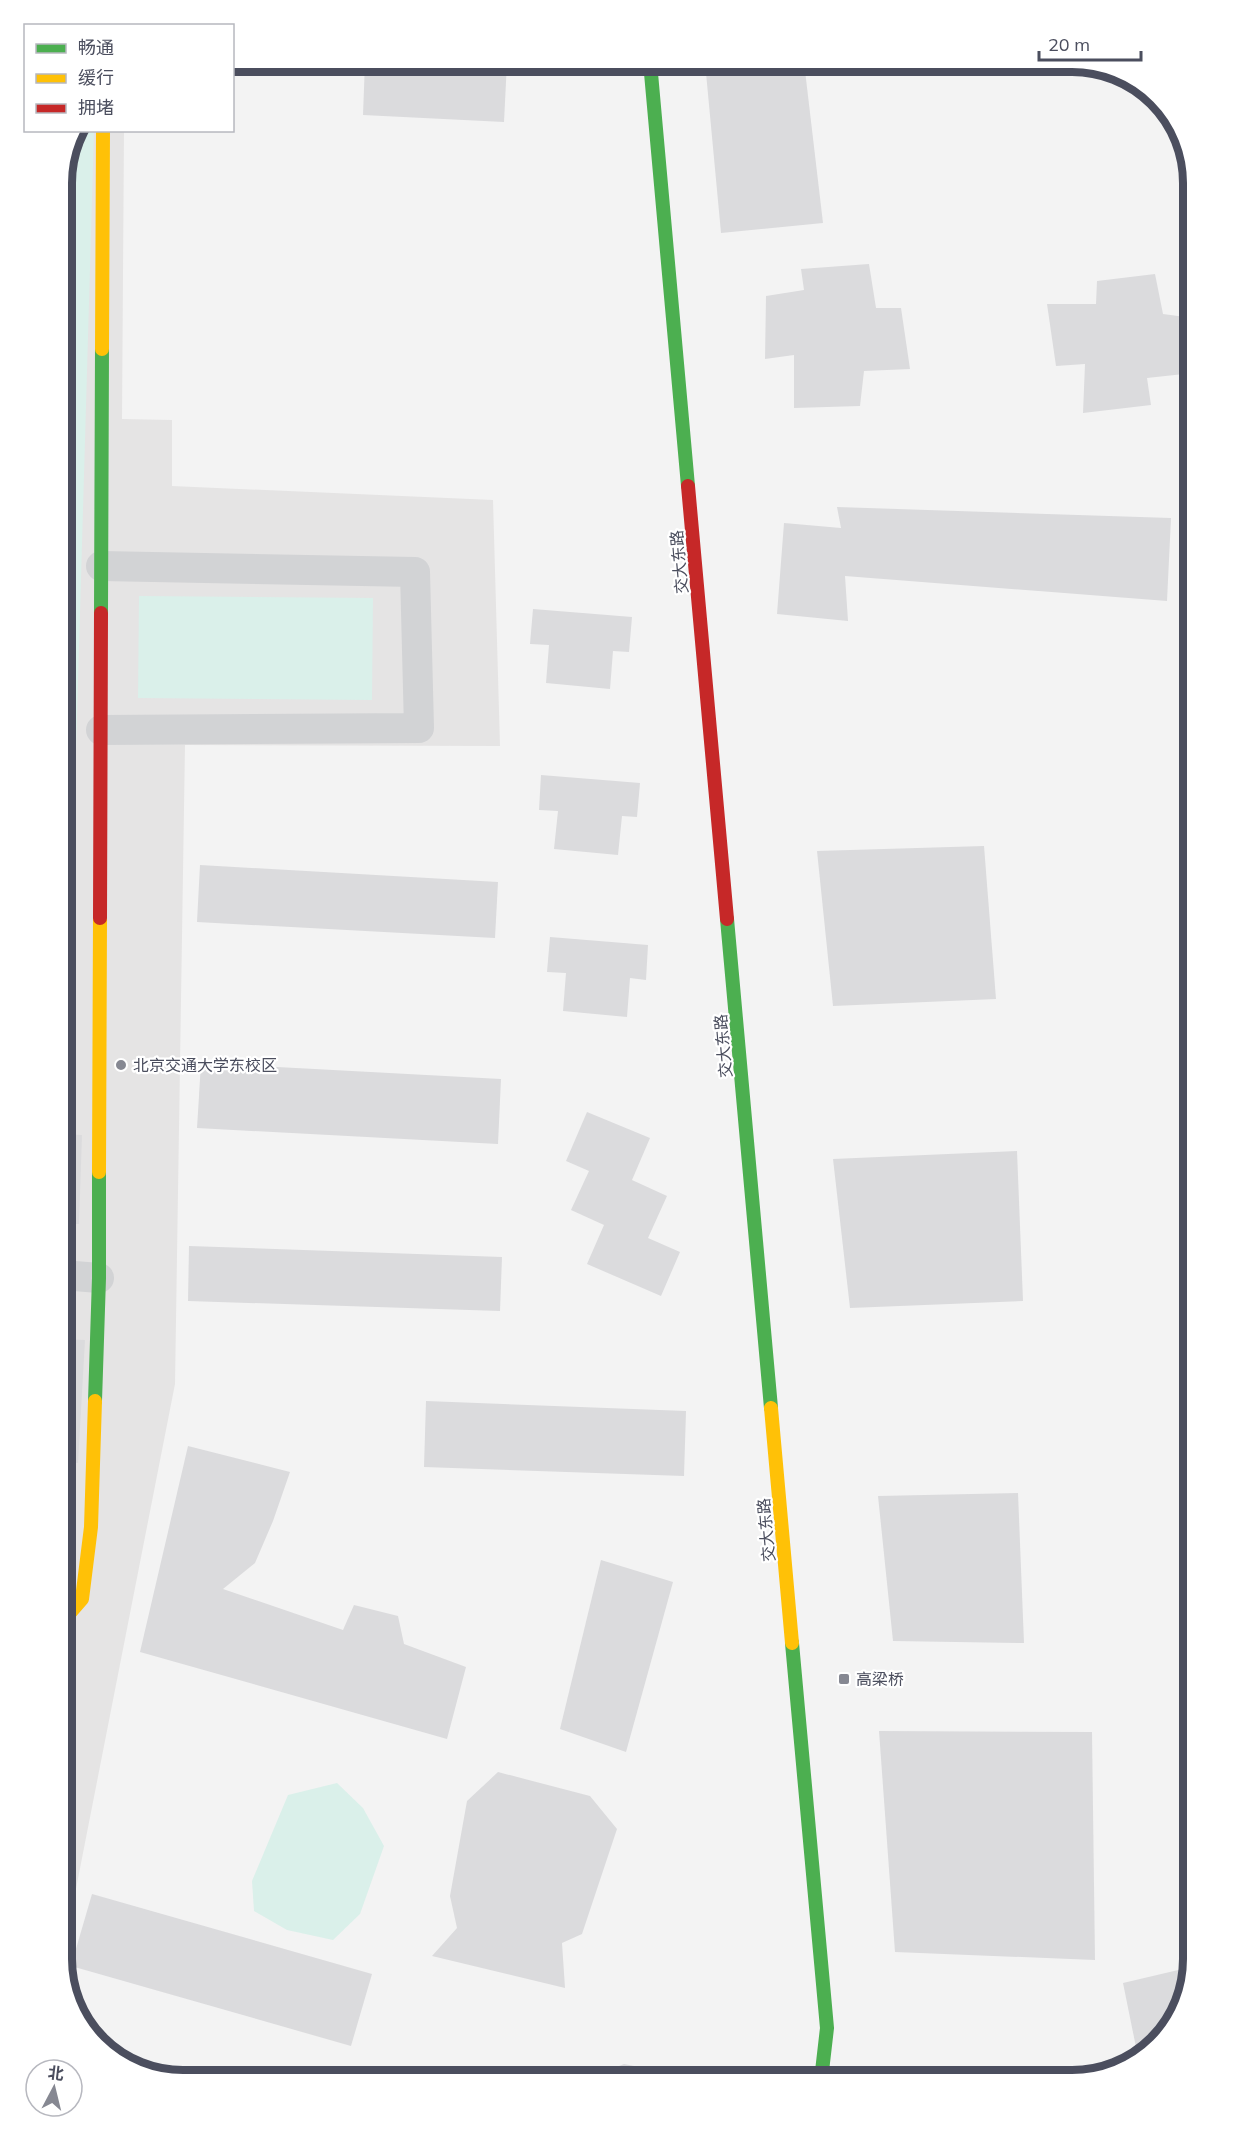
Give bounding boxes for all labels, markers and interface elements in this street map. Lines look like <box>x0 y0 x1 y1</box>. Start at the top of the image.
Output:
legend <box>24 24 234 132</box>
scale bar <box>1039 24 1141 62</box>
text: 20 m <box>1048 33 1090 56</box>
text: 畅通 <box>78 36 114 59</box>
text: 缓行 <box>78 66 114 89</box>
text: 拥堵 <box>78 96 114 119</box>
street label: 交大东路 <box>666 529 692 595</box>
street label: 交大东路 <box>710 1013 736 1079</box>
place label: 北京交通大学东校区 <box>133 1055 277 1075</box>
marker: 北京交通大学东校区 <box>114 1058 128 1072</box>
street label: 交大东路 <box>753 1497 779 1563</box>
place label: 高梁桥 <box>856 1669 904 1689</box>
marker: 高梁桥 <box>837 1672 851 1686</box>
north arrow <box>24 2058 84 2118</box>
text: 北 <box>47 2062 65 2084</box>

